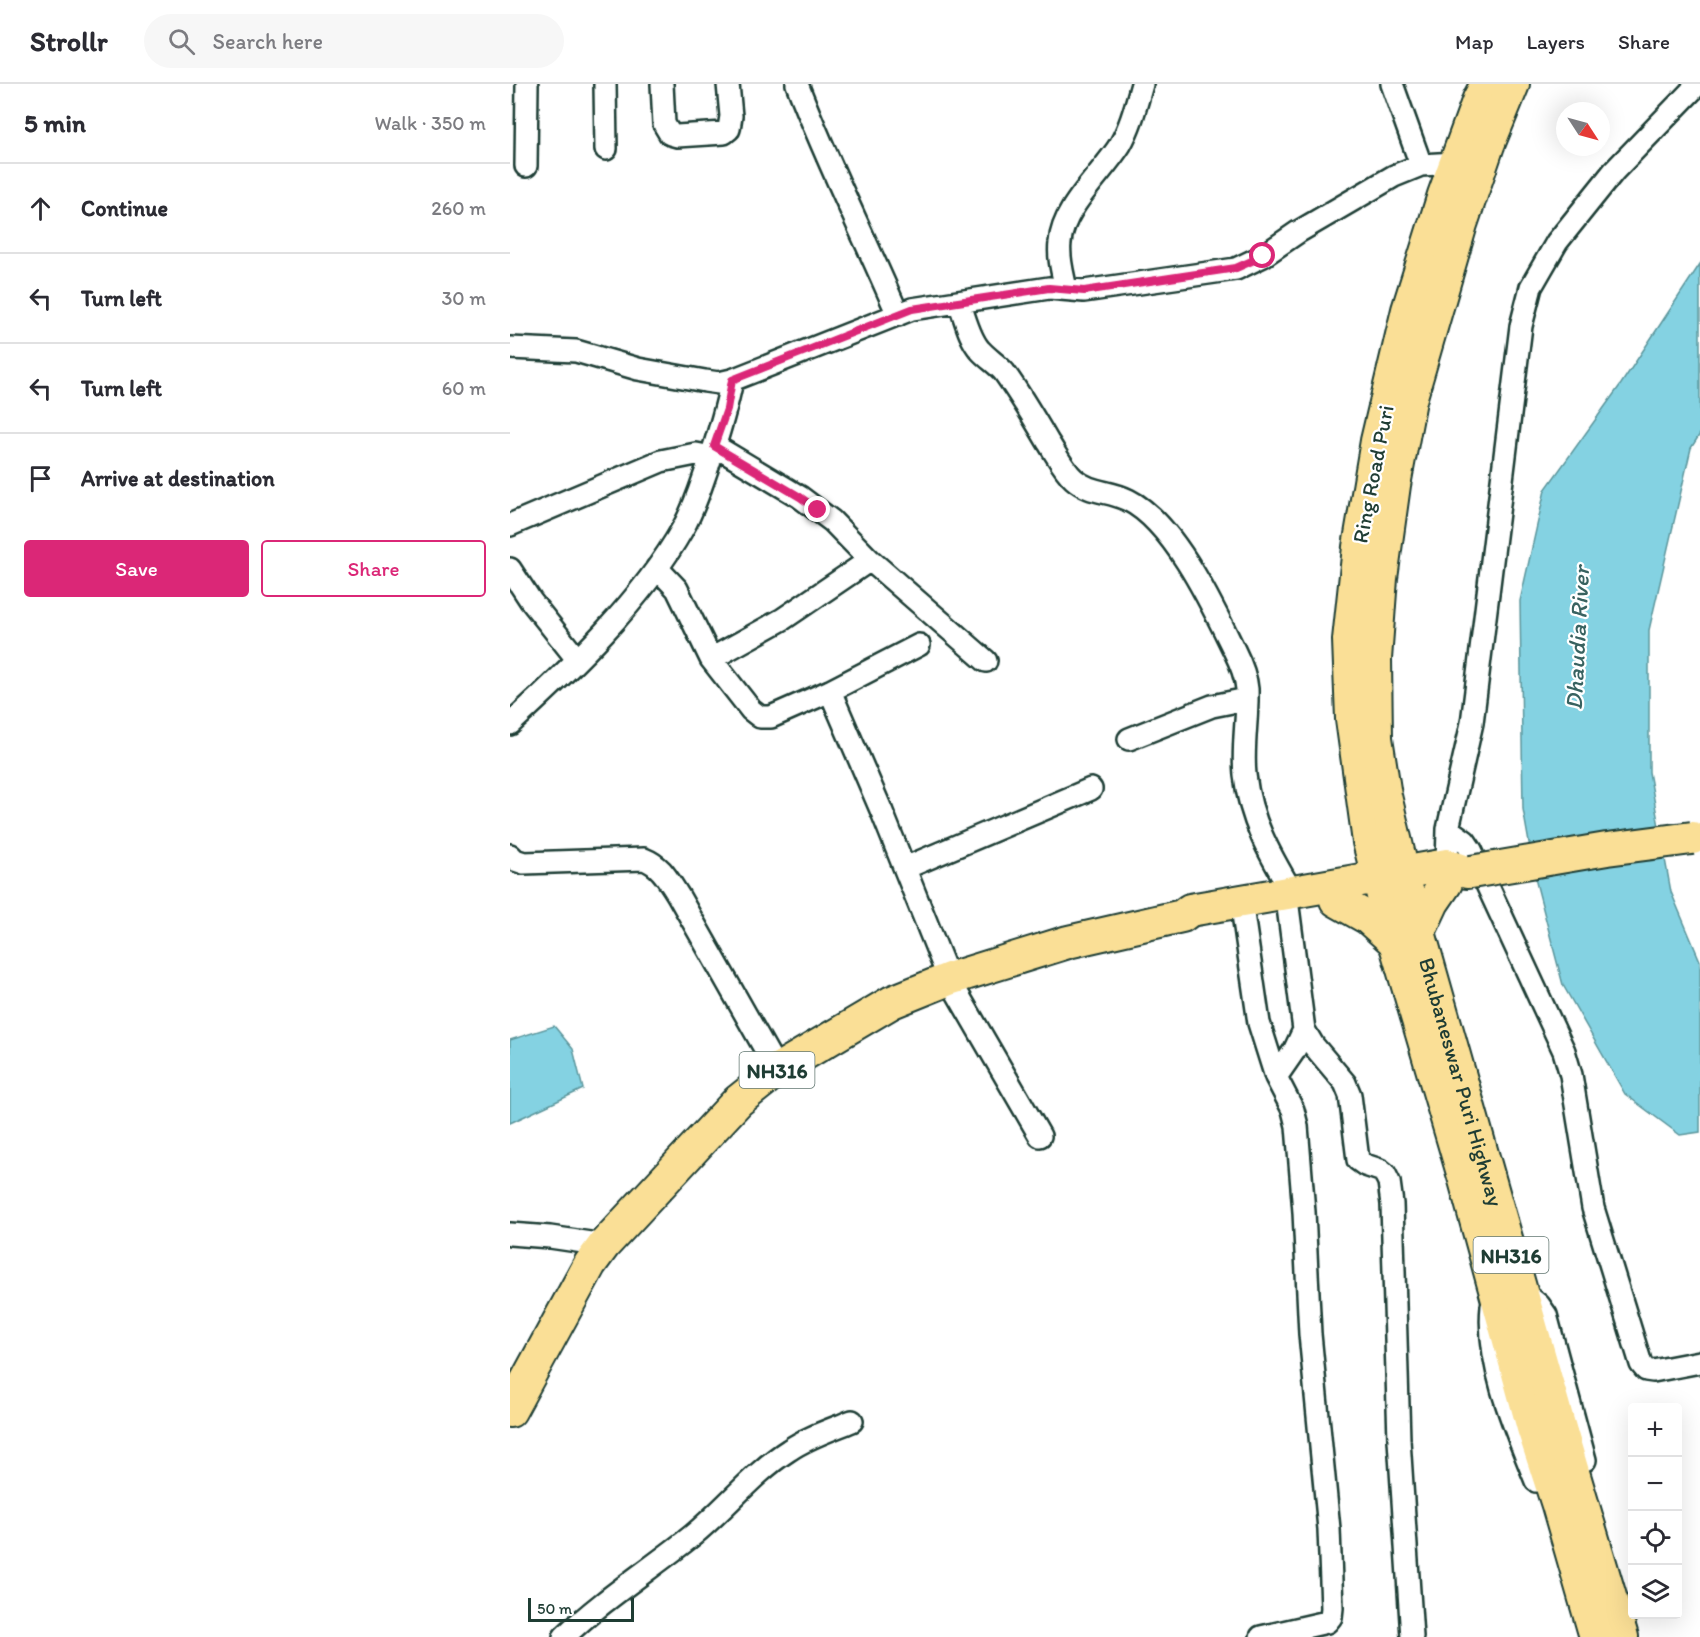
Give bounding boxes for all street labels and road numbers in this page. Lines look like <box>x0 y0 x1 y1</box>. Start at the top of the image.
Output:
street label: Ring Road Puri <box>1346 403 1400 545</box>
street label: Bhubaneswar Puri Highway <box>1413 954 1510 1210</box>
road number: NH316 <box>740 1052 814 1088</box>
road number: NH316 <box>1474 1237 1548 1273</box>

